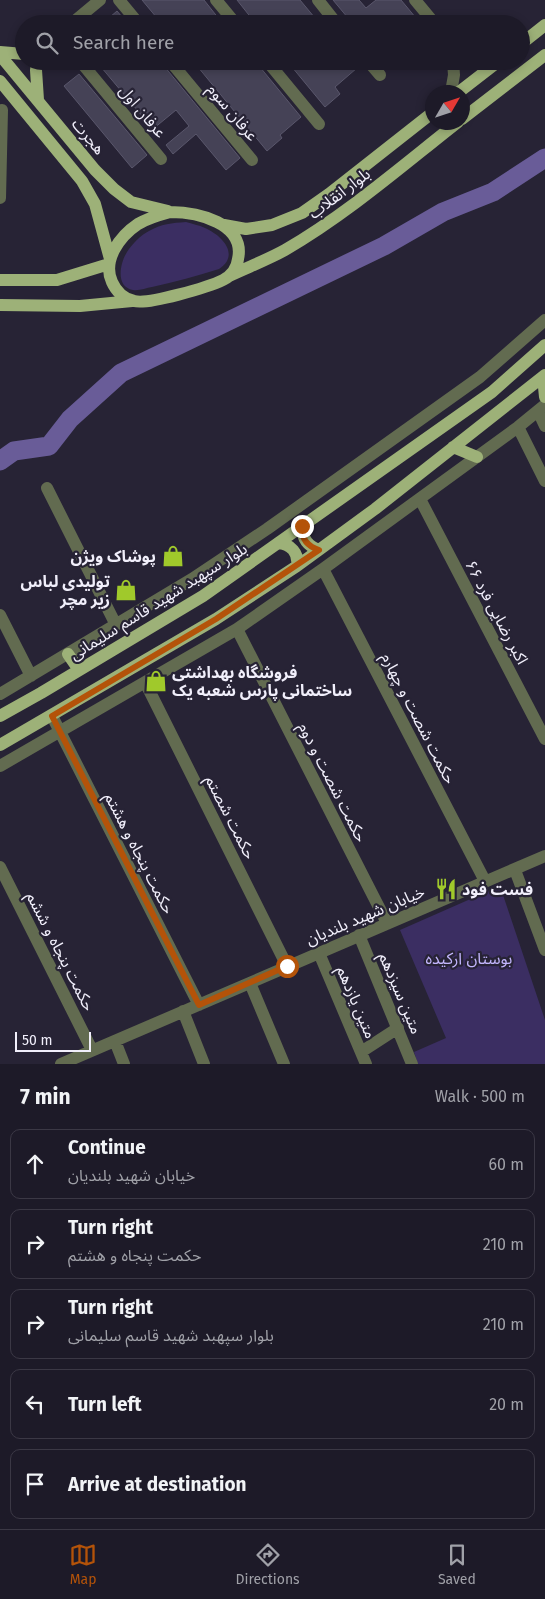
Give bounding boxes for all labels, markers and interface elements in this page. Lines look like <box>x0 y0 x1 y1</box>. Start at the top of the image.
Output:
search box <box>15 15 530 70</box>
icon: search <box>33 29 61 57</box>
text: Search here <box>73 31 174 54</box>
street label: عرفان سوم <box>201 80 262 147</box>
street label: عرفان اول <box>114 81 170 142</box>
north arrow <box>425 85 470 130</box>
street label: هجرت <box>68 114 109 158</box>
street label: بلوار انقلاب <box>305 164 374 223</box>
route end <box>291 515 314 538</box>
street label: بلوار سپهبد شهید قاسم سلیمانی <box>66 539 252 667</box>
shop icon: پوشاک ویژن <box>160 543 186 569</box>
place label: پوشاک ویژن <box>70 547 156 567</box>
street label: ۶۶ اکبر رضایی فرد <box>461 557 532 667</box>
place label: تولیدی لباس زیر مچر <box>21 572 110 610</box>
shop icon: تولیدی لباس زیر مچر <box>113 577 139 603</box>
street label: حکمت شصت و چهارم <box>375 650 460 788</box>
place label: فروشگاه بهداشتی ساختمانی پارس شعبه یک <box>172 663 352 701</box>
shop icon: فروشگاه بهداشتی ساختمانی پارس شعبه یک <box>143 668 169 694</box>
street label: حکمت شصت و دوم <box>291 719 371 847</box>
street label: حکمت شصتم <box>199 772 260 864</box>
street label: حکمت پنجاه و هشتم <box>98 789 178 918</box>
restaurant icon: فست فود <box>433 876 459 902</box>
place label: فست فود <box>462 880 533 899</box>
street label: خیابان شهید بلندیان <box>303 882 427 949</box>
street label: حکمت پنجاه و ششم <box>20 889 99 1015</box>
park label: بوستان ارکیده <box>426 949 512 968</box>
street label: متین سیزدهم <box>372 950 426 1038</box>
route start <box>276 955 299 978</box>
street label: متین یازدهم <box>330 963 380 1042</box>
scale bar <box>15 1029 91 1052</box>
text: 50 m <box>22 1032 53 1049</box>
text: 7 min <box>20 1084 71 1110</box>
text: Walk · 500 m <box>435 1087 525 1106</box>
text: Continue <box>68 1136 146 1159</box>
icon: ahead <box>21 1150 49 1178</box>
text: 60 m <box>489 1155 524 1174</box>
text: خیابان شهید بلندیان <box>68 1166 195 1185</box>
text: Turn right <box>68 1216 153 1239</box>
icon: right <box>21 1230 49 1258</box>
text: 210 m <box>483 1235 524 1254</box>
text: حکمت پنجاه و هشتم <box>68 1246 202 1265</box>
text: Turn right <box>68 1296 153 1319</box>
icon: right <box>21 1310 49 1338</box>
text: 210 m <box>483 1315 524 1334</box>
text: بلوار سپهبد شهید قاسم سلیمانی <box>68 1326 274 1345</box>
icon: left <box>21 1390 49 1418</box>
text: Turn left <box>68 1393 142 1416</box>
text: 20 m <box>489 1395 524 1414</box>
icon: arrive <box>21 1470 49 1498</box>
text: Arrive at destination <box>68 1473 247 1496</box>
tab: Map <box>69 1541 97 1588</box>
tab: Directions <box>235 1541 300 1588</box>
tab: Saved <box>438 1541 476 1588</box>

